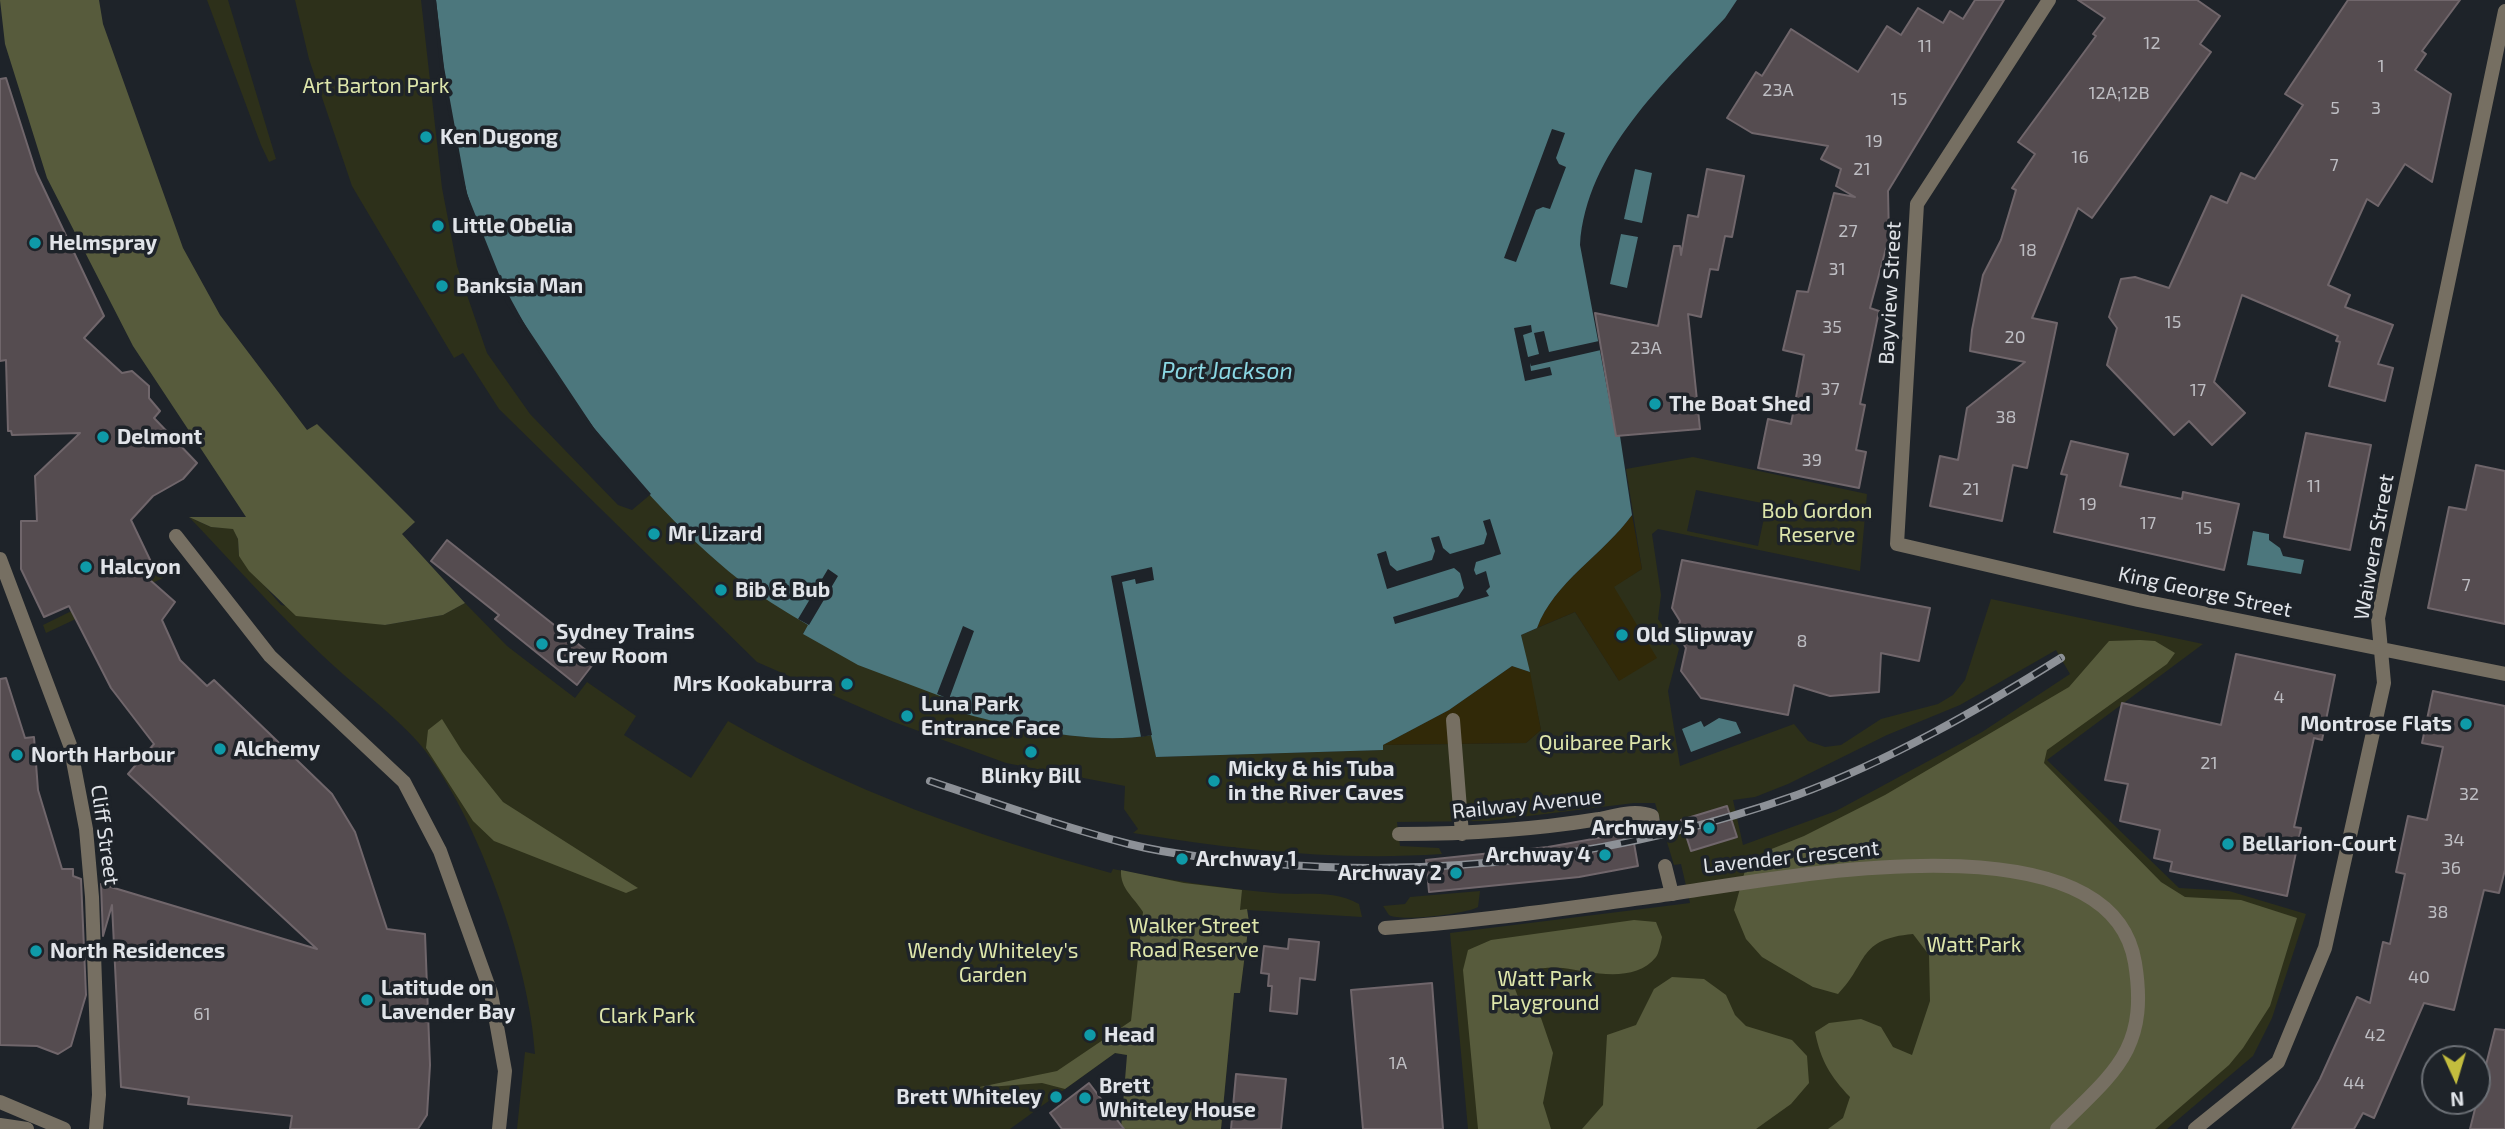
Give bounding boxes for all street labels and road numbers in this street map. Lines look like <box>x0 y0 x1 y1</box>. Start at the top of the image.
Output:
street label: Bayview Street <box>1874 221 1906 365</box>
street label: Waiwera Street <box>2349 472 2399 622</box>
street label: King George Street <box>2116 561 2294 623</box>
street label: Cliff Street <box>85 783 125 887</box>
street label: Railway Avenue <box>1451 784 1603 824</box>
street label: Lavender Crescent <box>1702 835 1880 879</box>

